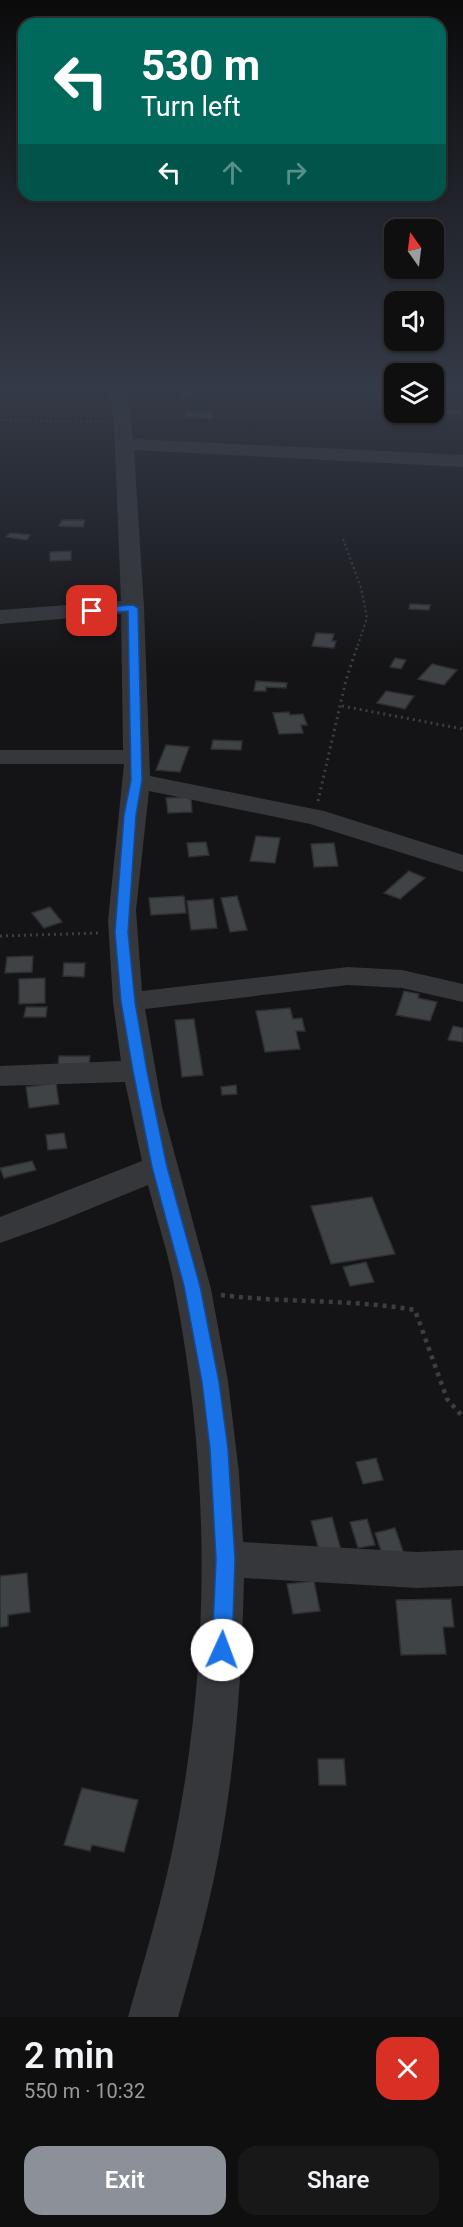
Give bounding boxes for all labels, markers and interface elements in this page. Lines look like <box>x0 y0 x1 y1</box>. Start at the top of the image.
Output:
text: 530 m <box>141 41 260 90</box>
icon: left <box>42 42 120 120</box>
text: Turn left <box>141 91 241 123</box>
icon: left <box>153 156 186 189</box>
icon: ahead <box>216 156 249 189</box>
icon: right <box>279 156 312 189</box>
north arrow <box>384 219 444 279</box>
map controls <box>384 219 444 423</box>
button: sound <box>384 291 444 351</box>
button: layers <box>384 363 444 423</box>
pin <box>66 585 117 636</box>
icon: arrive <box>75 594 108 627</box>
position arrow <box>190 1618 254 1682</box>
text: 2 min <box>24 2035 114 2077</box>
button: close <box>376 2037 439 2100</box>
text: 550 m · 10:32 <box>24 2079 145 2103</box>
button: Exit <box>24 2146 226 2215</box>
button: Share <box>238 2146 439 2215</box>

